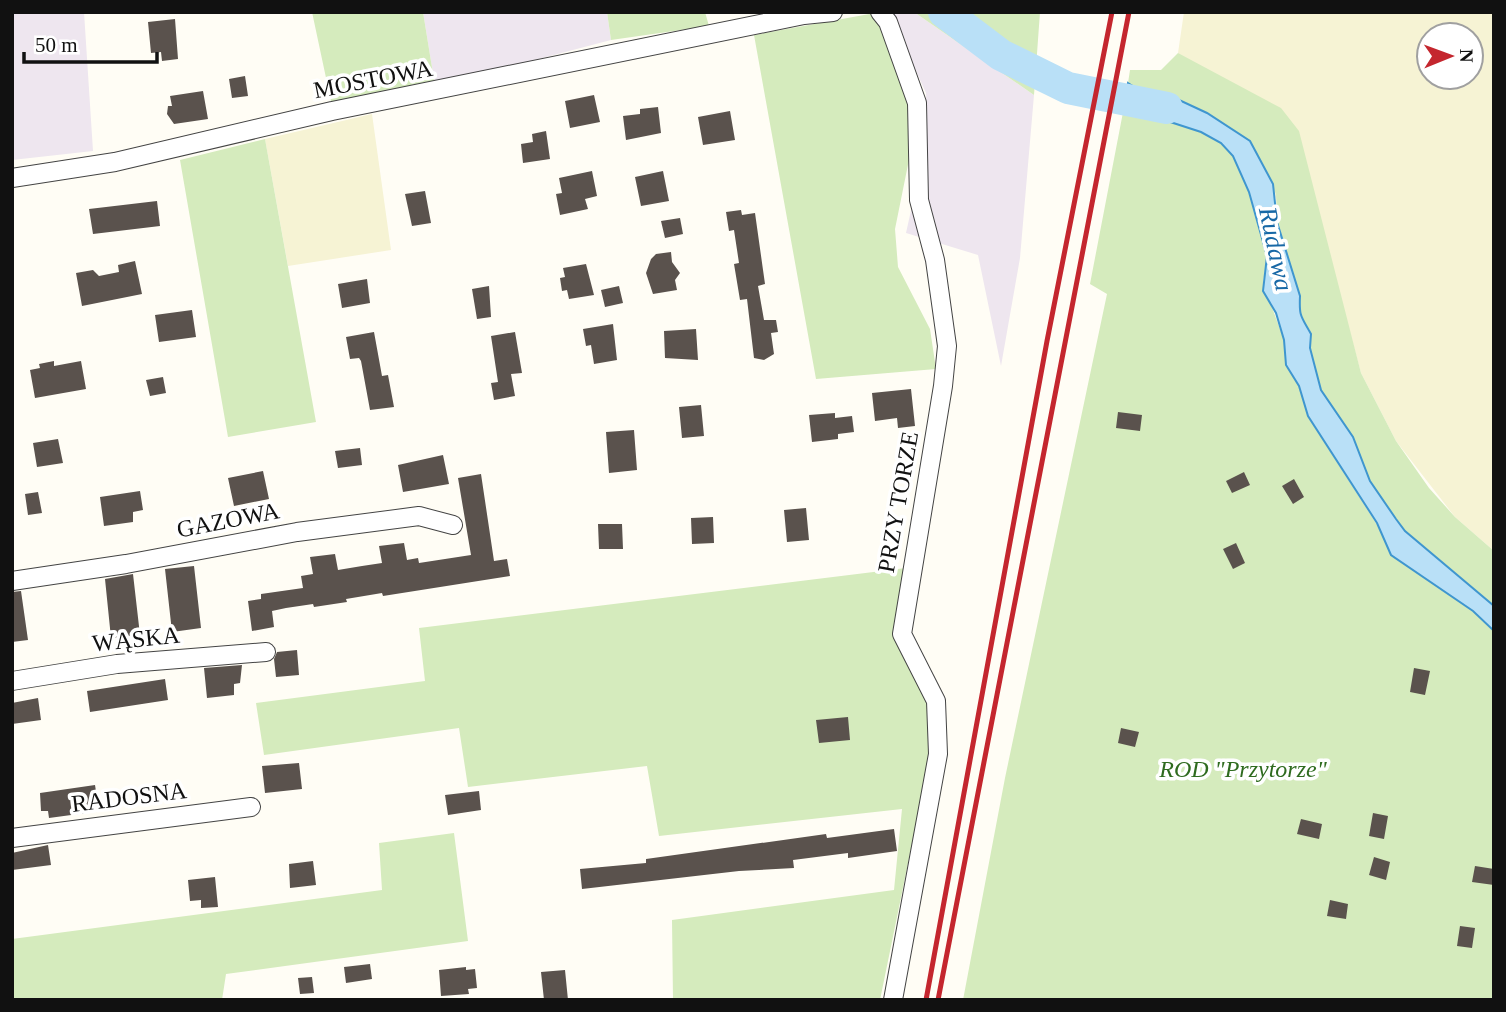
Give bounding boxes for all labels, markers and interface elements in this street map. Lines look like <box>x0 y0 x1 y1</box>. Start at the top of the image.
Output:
scale bar <box>24 21 158 65</box>
north arrow <box>1415 21 1485 91</box>
text: 50 m <box>35 33 78 57</box>
text: N <box>1456 49 1477 63</box>
street label: MOSTOWA <box>311 55 435 103</box>
water label: Rudawa <box>1253 203 1299 294</box>
street label: PRZY TORZE <box>873 429 923 575</box>
street label: GAZOWA <box>174 497 282 543</box>
street label: WĄSKA <box>91 621 182 657</box>
park label: ROD "Przytorze" <box>1158 756 1328 782</box>
street label: RADOSNA <box>70 777 189 817</box>

